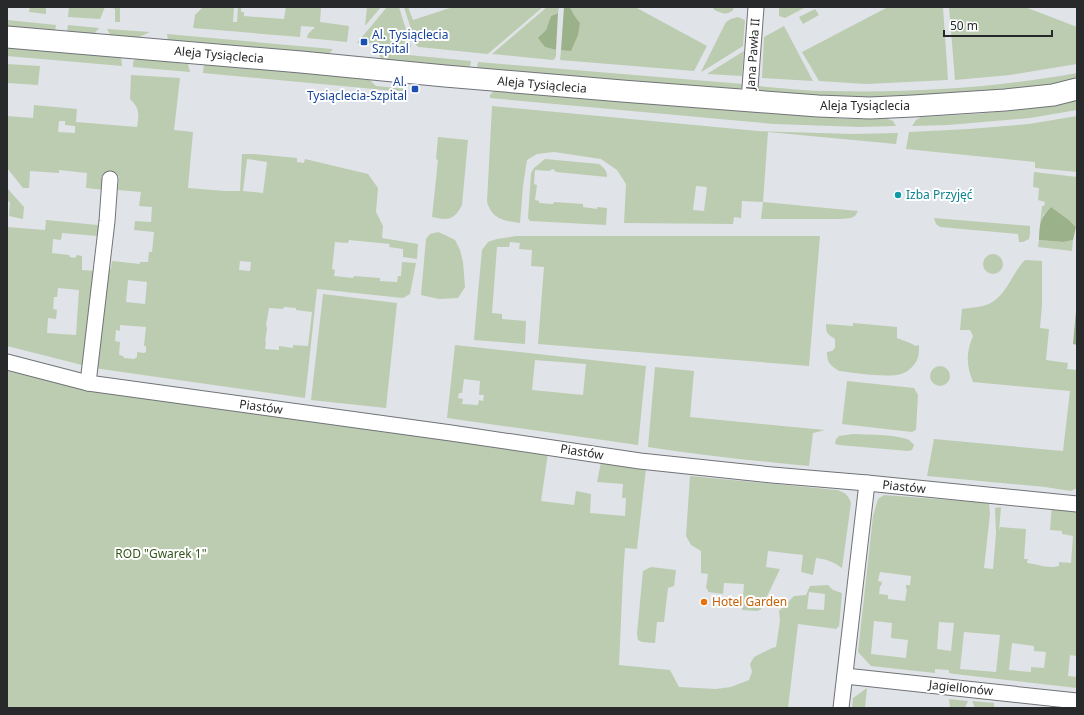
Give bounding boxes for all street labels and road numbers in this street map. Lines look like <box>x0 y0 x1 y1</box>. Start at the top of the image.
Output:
street label: Jana Pawła II <box>741 18 763 91</box>
street label: Aleja Tysiąclecia <box>174 42 265 67</box>
street label: Aleja Tysiąclecia <box>497 72 588 97</box>
street label: Aleja Tysiąclecia <box>820 97 910 114</box>
street label: Piastów <box>238 395 284 418</box>
street label: Piastów <box>559 440 606 463</box>
street label: Piastów <box>881 476 927 497</box>
street label: Jagiellonów <box>927 676 995 699</box>

